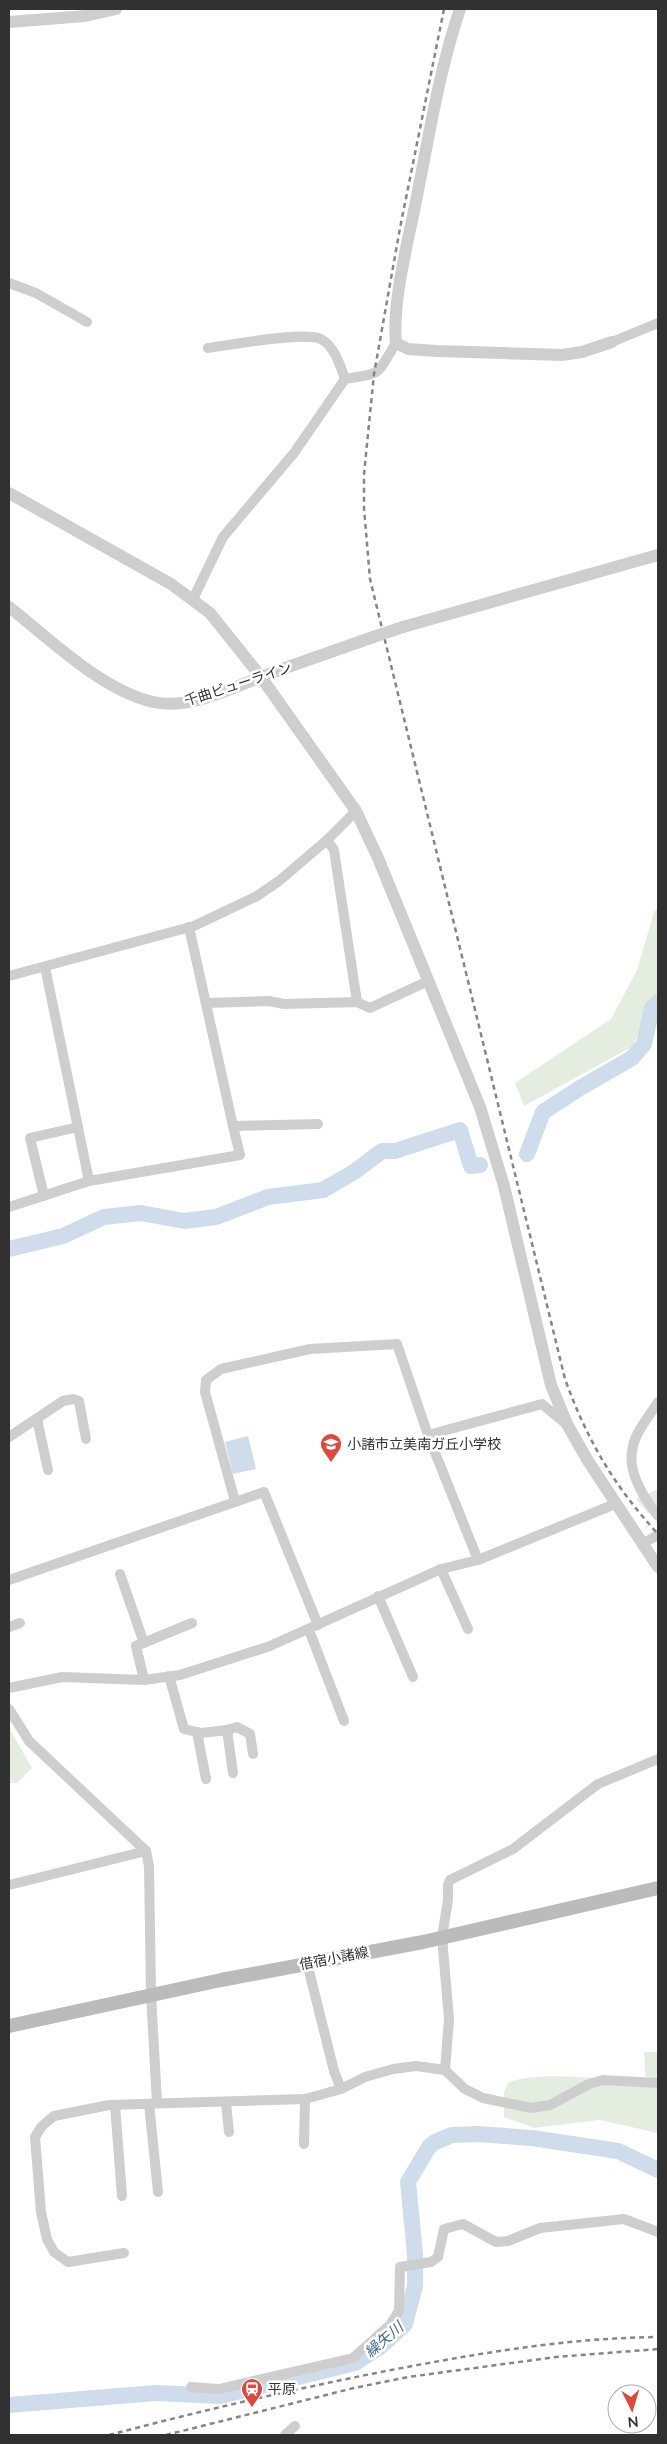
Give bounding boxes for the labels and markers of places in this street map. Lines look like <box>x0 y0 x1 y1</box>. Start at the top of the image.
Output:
school or university icon: 小諸市立美南ガ丘小学校 <box>319 1432 343 1463</box>
place label: 小諸市立美南ガ丘小学校 <box>347 1435 501 1452</box>
station icon: 平原 <box>240 2377 264 2408</box>
place label: 平原 <box>268 2380 296 2397</box>

